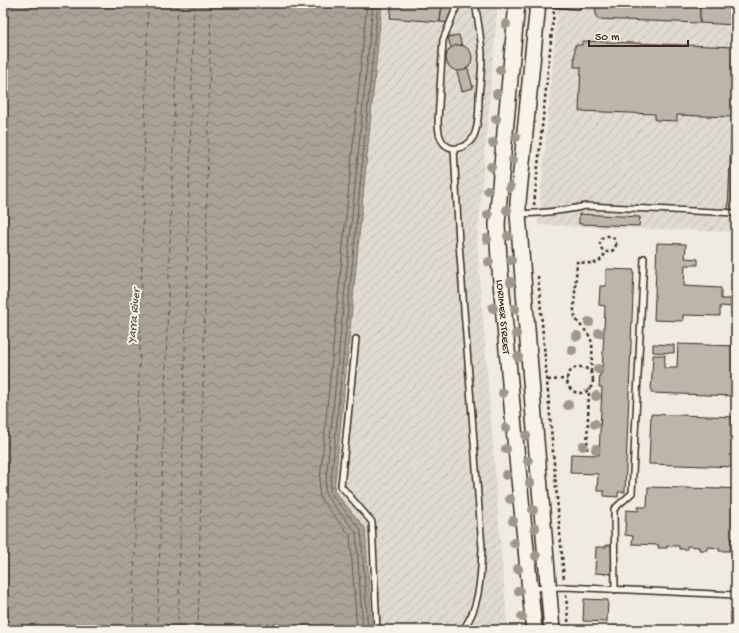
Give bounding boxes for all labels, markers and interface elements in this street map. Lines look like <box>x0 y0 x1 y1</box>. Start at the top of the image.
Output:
scale bar <box>589 22 688 48</box>
text: 50 m <box>595 31 620 45</box>
street label: LORIMER STREET <box>493 279 511 356</box>
water label: Yarra River <box>126 286 145 344</box>

